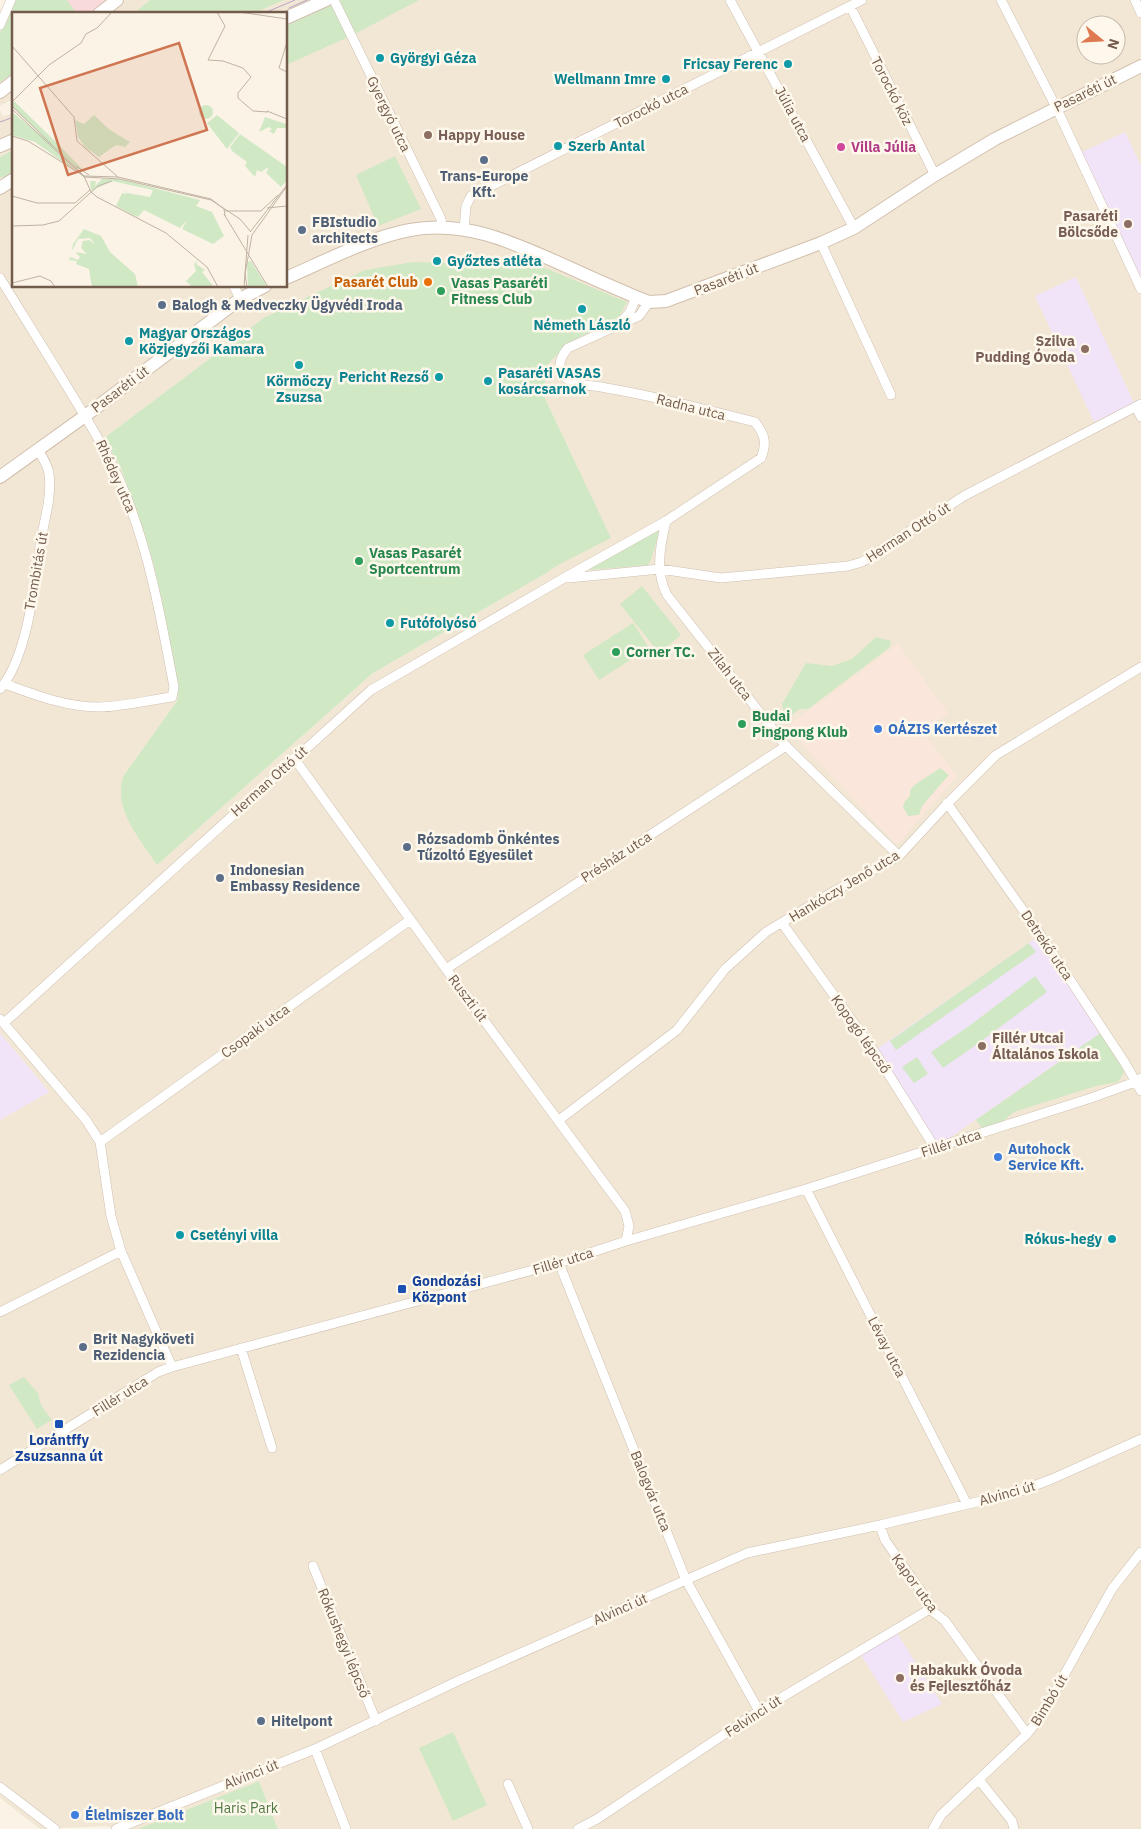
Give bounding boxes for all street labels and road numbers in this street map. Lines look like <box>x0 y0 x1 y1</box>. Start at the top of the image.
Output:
street label: Torockó köz <box>867 54 917 129</box>
street label: Pasaréti út <box>1051 70 1119 116</box>
street label: Gyergyó utca <box>363 73 415 155</box>
street label: Torockó utca <box>611 79 691 132</box>
street label: Júlia utca <box>771 83 815 145</box>
street label: Pasaréti út <box>691 258 761 299</box>
street label: Pasaréti út <box>88 361 152 416</box>
street label: Radna utca <box>655 390 728 424</box>
street label: Rhédey utca <box>92 437 140 516</box>
street label: Herman Ottó út <box>862 498 954 566</box>
street label: Trombitás út <box>20 530 52 612</box>
street label: Zilah utca <box>704 644 756 704</box>
street label: Herman Ottó út <box>227 742 311 820</box>
street label: Présház utca <box>577 827 655 886</box>
street label: Hankóczy Jenő utca <box>786 846 903 926</box>
street label: Detrekő utca <box>1017 907 1077 984</box>
street label: Ruszti út <box>444 971 492 1025</box>
street label: Kopogó lépcső <box>827 991 895 1077</box>
street label: Csopaki utca <box>217 1000 293 1062</box>
street label: Fillér utca <box>919 1125 984 1161</box>
street label: Fillér utca <box>531 1243 596 1279</box>
street label: Lévay utca <box>864 1313 910 1381</box>
street label: Fillér utca <box>89 1372 152 1420</box>
street label: Balogvár utca <box>627 1448 676 1535</box>
street label: Alvinci út <box>977 1476 1037 1510</box>
street label: Kapor utca <box>888 1550 943 1616</box>
street label: Rókushegyi lépcső <box>314 1585 374 1701</box>
street label: Alvinci út <box>590 1589 650 1629</box>
street label: Bimbó út <box>1027 1671 1071 1729</box>
street label: Felvinci út <box>721 1691 785 1741</box>
street label: Alvinci út <box>221 1755 281 1793</box>

